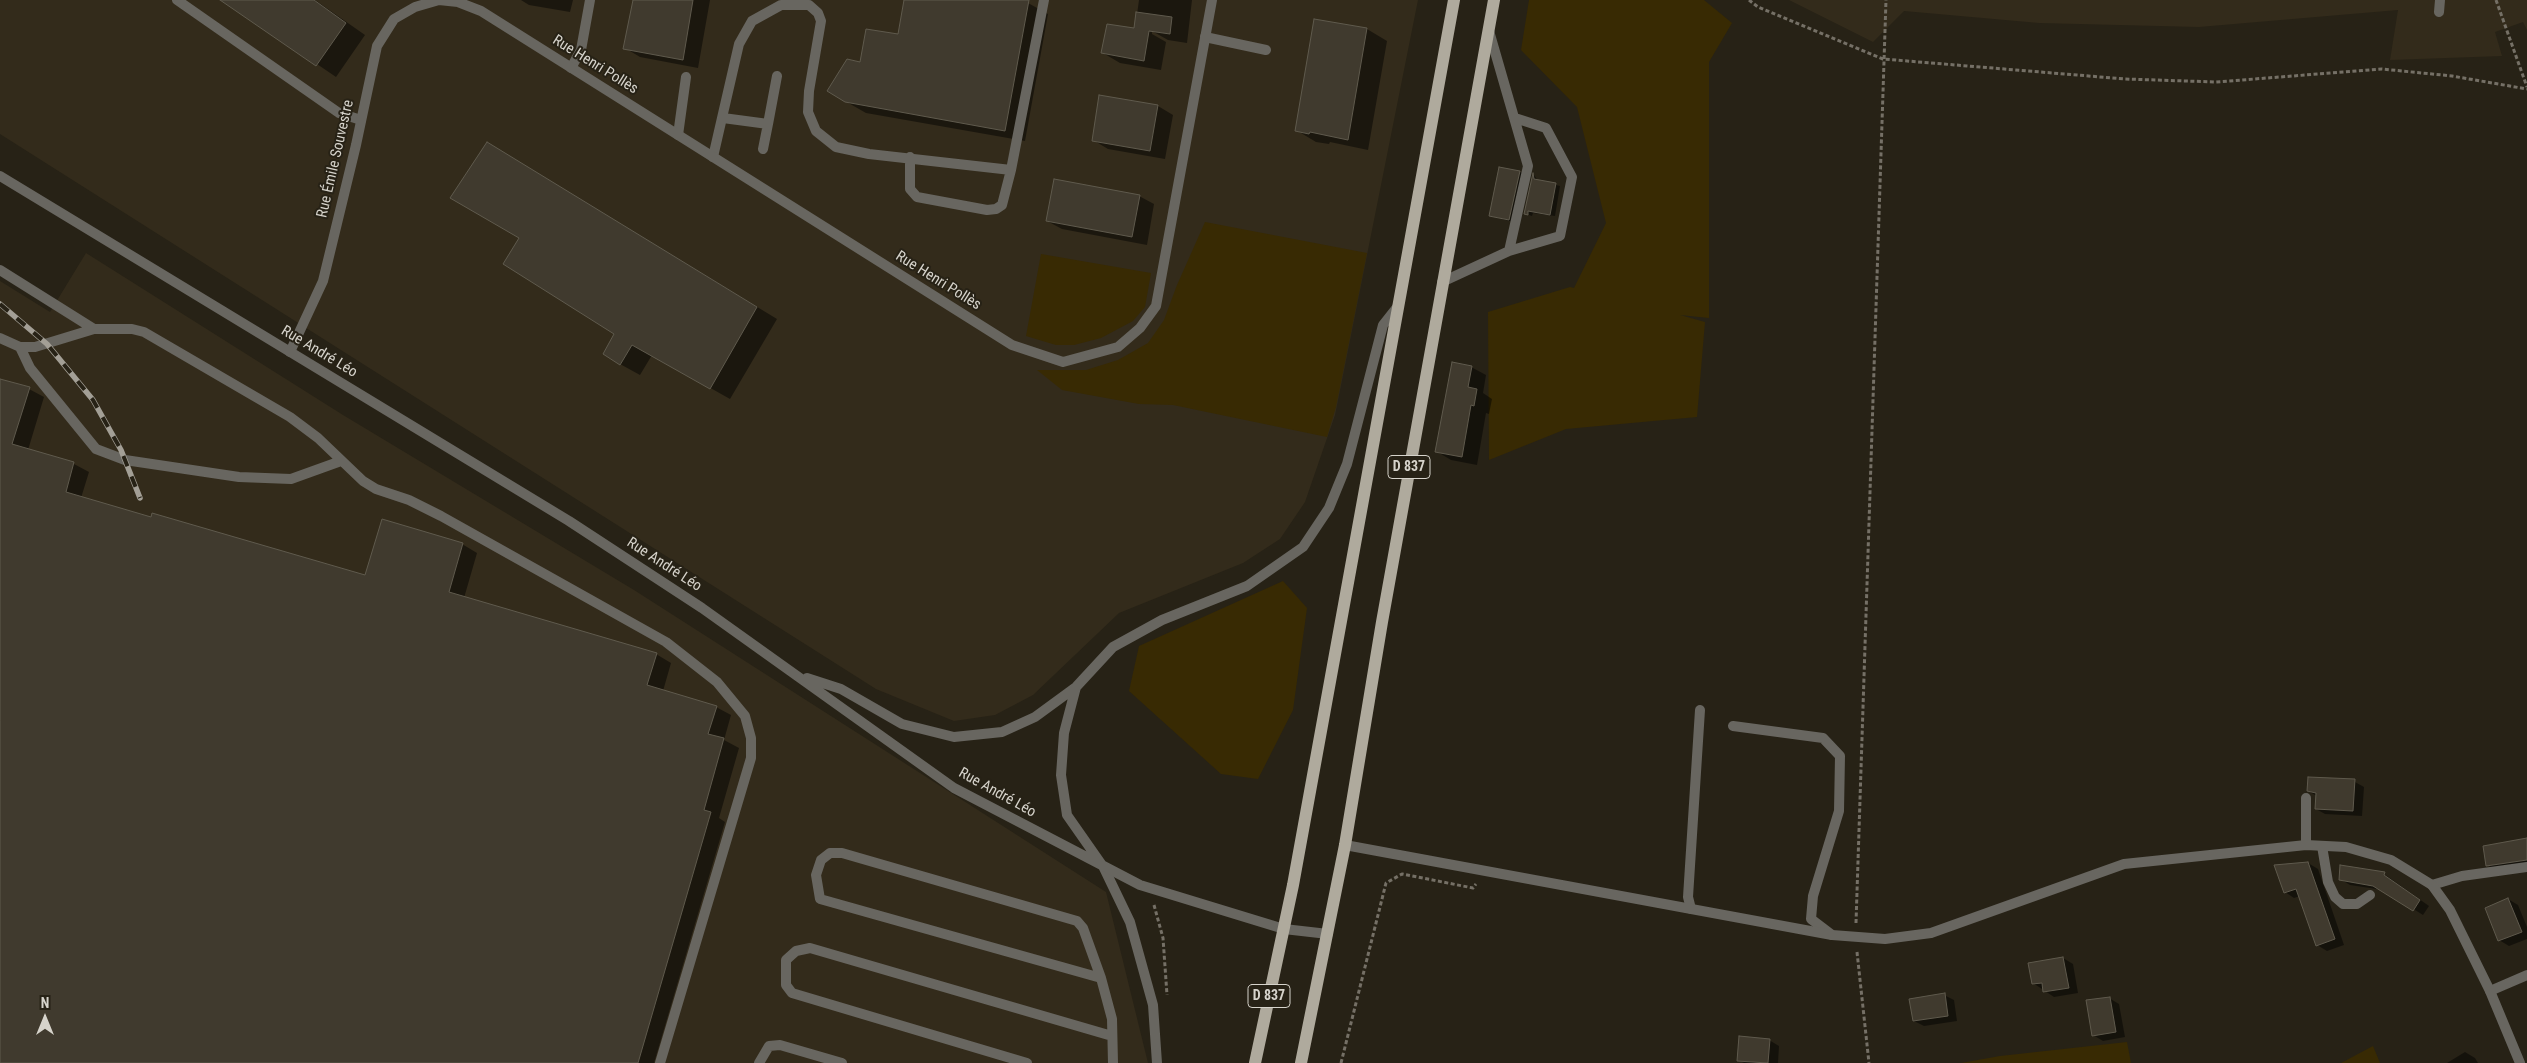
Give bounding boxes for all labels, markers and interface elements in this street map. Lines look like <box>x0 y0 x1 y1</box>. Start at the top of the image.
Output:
street label: Rue Henri Pollès <box>549 32 641 98</box>
street label: Rue Émile Souvestre <box>314 98 358 220</box>
street label: Rue Henri Pollès <box>892 248 984 314</box>
street label: Rue André Léo <box>278 322 360 382</box>
road number: D 837 <box>1388 456 1430 478</box>
street label: Rue André Léo <box>623 534 705 596</box>
street label: Rue André Léo <box>955 764 1039 822</box>
road number: D 837 <box>1248 984 1290 1008</box>
north arrow <box>20 993 70 1043</box>
text: N <box>41 995 49 1011</box>

